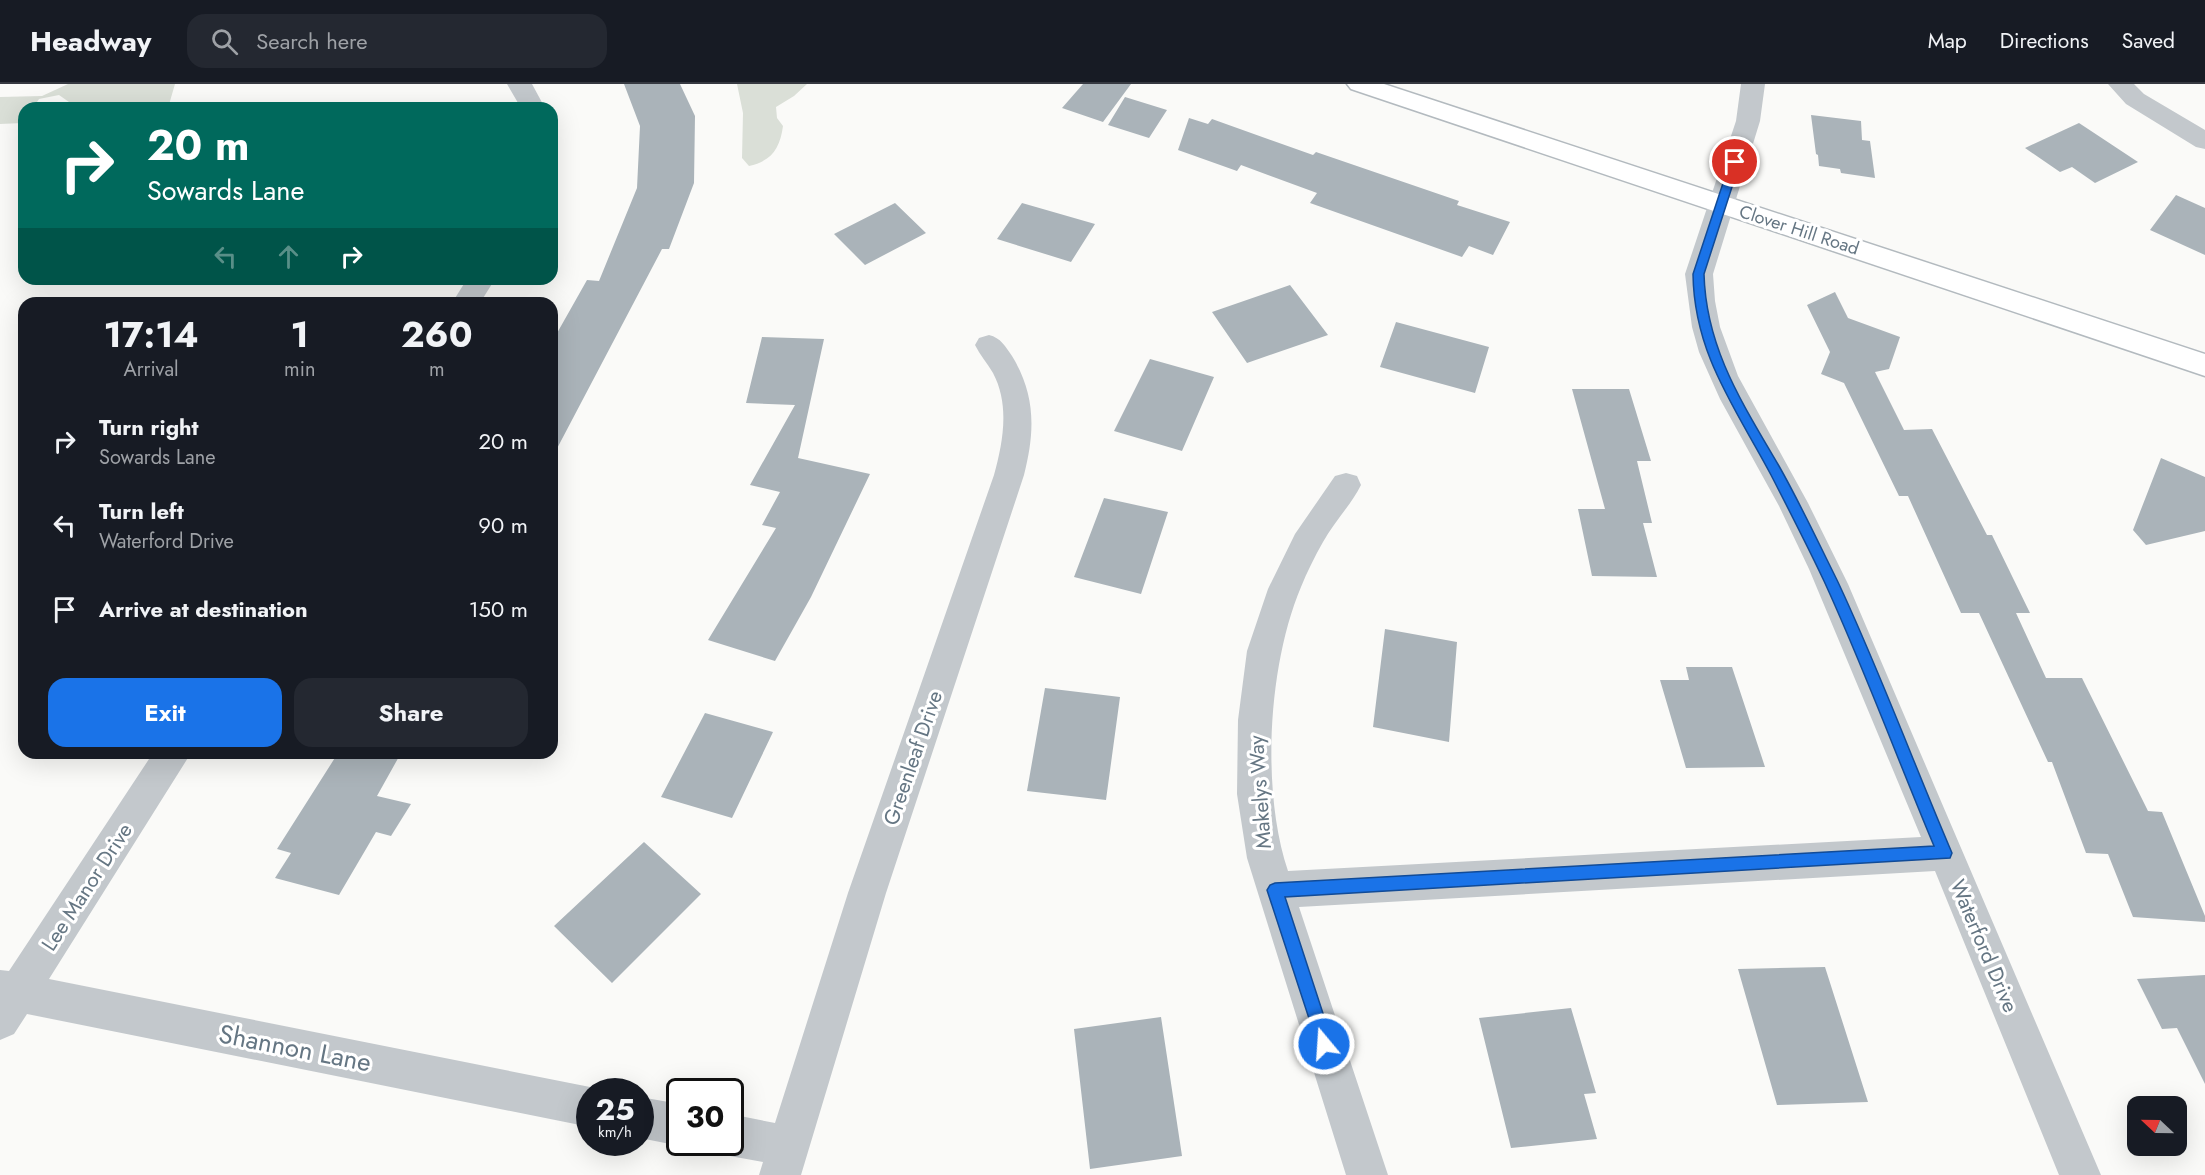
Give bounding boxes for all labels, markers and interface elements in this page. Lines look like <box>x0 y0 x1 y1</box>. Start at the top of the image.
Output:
search box <box>187 14 607 68</box>
text: Headway <box>30 21 151 62</box>
icon: search <box>208 25 241 58</box>
text: Search here <box>256 25 368 57</box>
text: Map <box>1928 26 1967 56</box>
text: Directions <box>2000 26 2089 56</box>
text: Saved <box>2122 26 2175 56</box>
text: 20 m <box>147 115 249 176</box>
icon: right <box>48 126 126 204</box>
pin <box>1709 136 1760 187</box>
icon: arrive <box>1718 145 1751 178</box>
text: Sowards Lane <box>147 171 304 210</box>
street label: Clover Hill Road <box>1736 198 1862 262</box>
icon: left <box>209 240 242 273</box>
icon: ahead <box>272 240 305 273</box>
icon: right <box>335 240 368 273</box>
text: 17:14 <box>104 308 199 360</box>
text: 1 <box>291 308 309 360</box>
text: 260 <box>401 308 472 360</box>
text: Arrival <box>123 355 179 384</box>
text: min <box>284 355 315 384</box>
text: m <box>429 355 445 384</box>
text: Turn right <box>99 411 199 443</box>
icon: right <box>48 425 81 458</box>
text: 20 m <box>479 425 528 457</box>
text: Sowards Lane <box>99 443 216 472</box>
text: Turn left <box>99 495 184 527</box>
icon: left <box>48 509 81 542</box>
text: 90 m <box>478 509 528 541</box>
text: Waterford Drive <box>99 527 234 556</box>
icon: arrive <box>48 593 81 626</box>
text: Arrive at destination <box>99 593 308 625</box>
text: 150 m <box>469 593 528 625</box>
button: Exit <box>48 678 282 747</box>
button: Share <box>294 678 528 747</box>
street label: Greenleaf Drive <box>876 686 950 829</box>
street label: Makelys Way <box>1241 734 1279 850</box>
street label: Lee Manor Drive <box>34 817 140 957</box>
street label: Waterford Drive <box>1943 875 2026 1017</box>
position arrow <box>1292 1012 1356 1076</box>
street label: Shannon Lane <box>215 1015 375 1081</box>
speed limit sign: 30 <box>666 1078 744 1156</box>
text: 25 <box>595 1088 635 1131</box>
north arrow <box>2127 1096 2187 1156</box>
map controls <box>2127 1096 2187 1156</box>
text: km/h <box>598 1121 632 1143</box>

